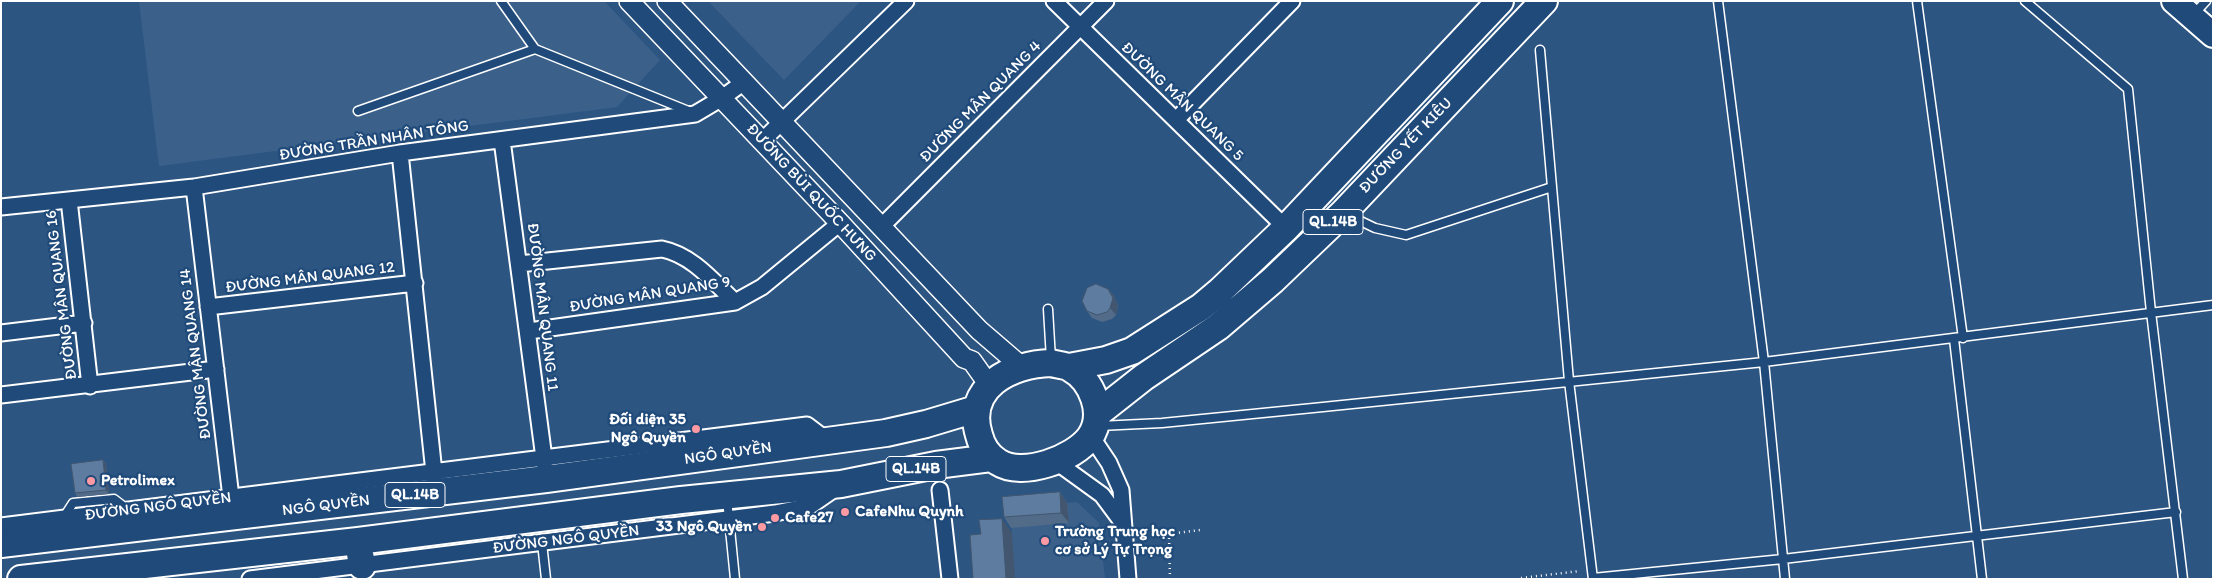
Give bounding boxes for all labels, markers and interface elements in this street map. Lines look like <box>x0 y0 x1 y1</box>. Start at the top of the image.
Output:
street label: ĐƯỜNG MÂN QUANG 4 <box>916 37 1046 167</box>
street label: ĐƯỜNG MÂN QUANG 5 <box>1117 38 1247 166</box>
street label: ĐƯỜNG YẾT KIÊU <box>1355 94 1457 198</box>
street label: ĐƯỜNG TRẦN NHÂN TÔNG <box>278 117 470 165</box>
street label: ĐƯỜNG BÙI QUỐC HƯNG <box>742 120 880 266</box>
street label: ĐƯỜNG MÂN QUANG 16 <box>42 209 82 381</box>
road number: QL.14B <box>1303 210 1363 234</box>
street label: ĐƯỜNG MÂN QUANG 11 <box>522 222 562 392</box>
street label: ĐƯỜNG MÂN QUANG 12 <box>224 258 396 298</box>
street label: ĐƯỜNG MÂN QUANG 14 <box>176 268 216 440</box>
street label: ĐƯỜNG MÂN QUANG 9 <box>568 273 732 317</box>
place label: Đối diện 35 Ngô Quyền <box>609 410 686 448</box>
marker: Đối diện 35 Ngô Quyền <box>690 423 702 435</box>
street label: NGÔ QUYỀN <box>683 438 773 470</box>
road number: QL.14B <box>886 456 946 482</box>
place label: Petrolimex <box>101 471 175 491</box>
marker: Petrolimex <box>85 475 97 487</box>
road number: QL.14B <box>385 482 445 508</box>
street label: ĐƯỜNG NGÔ QUYỀN <box>84 488 232 526</box>
street label: NGÔ QUYỀN <box>281 491 371 521</box>
place label: CafeNhu Quynh <box>855 502 963 522</box>
marker: CafeNhu Quynh <box>839 506 851 518</box>
place label: Cafe27 <box>785 508 833 528</box>
marker: Cafe27 <box>769 512 781 524</box>
place label: 33 Ngô Quyền <box>656 517 752 537</box>
street label: ĐƯỜNG NGÔ QUYỀN <box>492 521 640 559</box>
marker: 33 Ngô Quyền <box>756 521 768 533</box>
place label: Trường Trung học cơ sở Lý Tự Trọng <box>1055 522 1175 560</box>
marker: Trường Trung học cơ sở Lý Tự Trọng <box>1039 535 1051 547</box>

